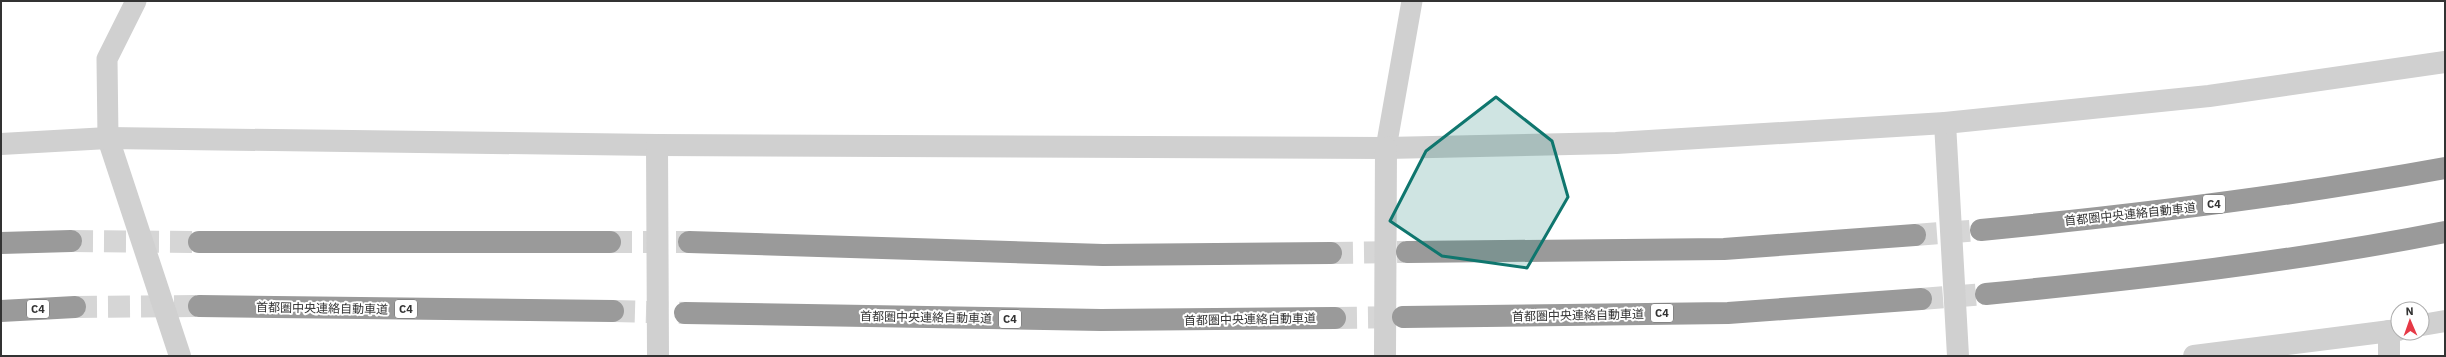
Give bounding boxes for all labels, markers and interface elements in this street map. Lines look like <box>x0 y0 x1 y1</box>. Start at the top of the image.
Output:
road number: C4 <box>2203 195 2225 213</box>
street label: 首都圏中央連絡自動車道 <box>2064 200 2196 228</box>
street label: 首都圏中央連絡自動車道 <box>256 299 388 317</box>
road number: C4 <box>27 300 49 318</box>
road number: C4 <box>395 300 417 318</box>
north arrow <box>2390 301 2430 341</box>
road number: C4 <box>1651 304 1673 322</box>
text: N <box>2405 304 2414 318</box>
street label: 首都圏中央連絡自動車道 <box>1512 306 1644 324</box>
street label: 首都圏中央連絡自動車道 <box>860 308 992 326</box>
road number: C4 <box>999 310 1021 328</box>
street label: 首都圏中央連絡自動車道 <box>1184 310 1316 328</box>

